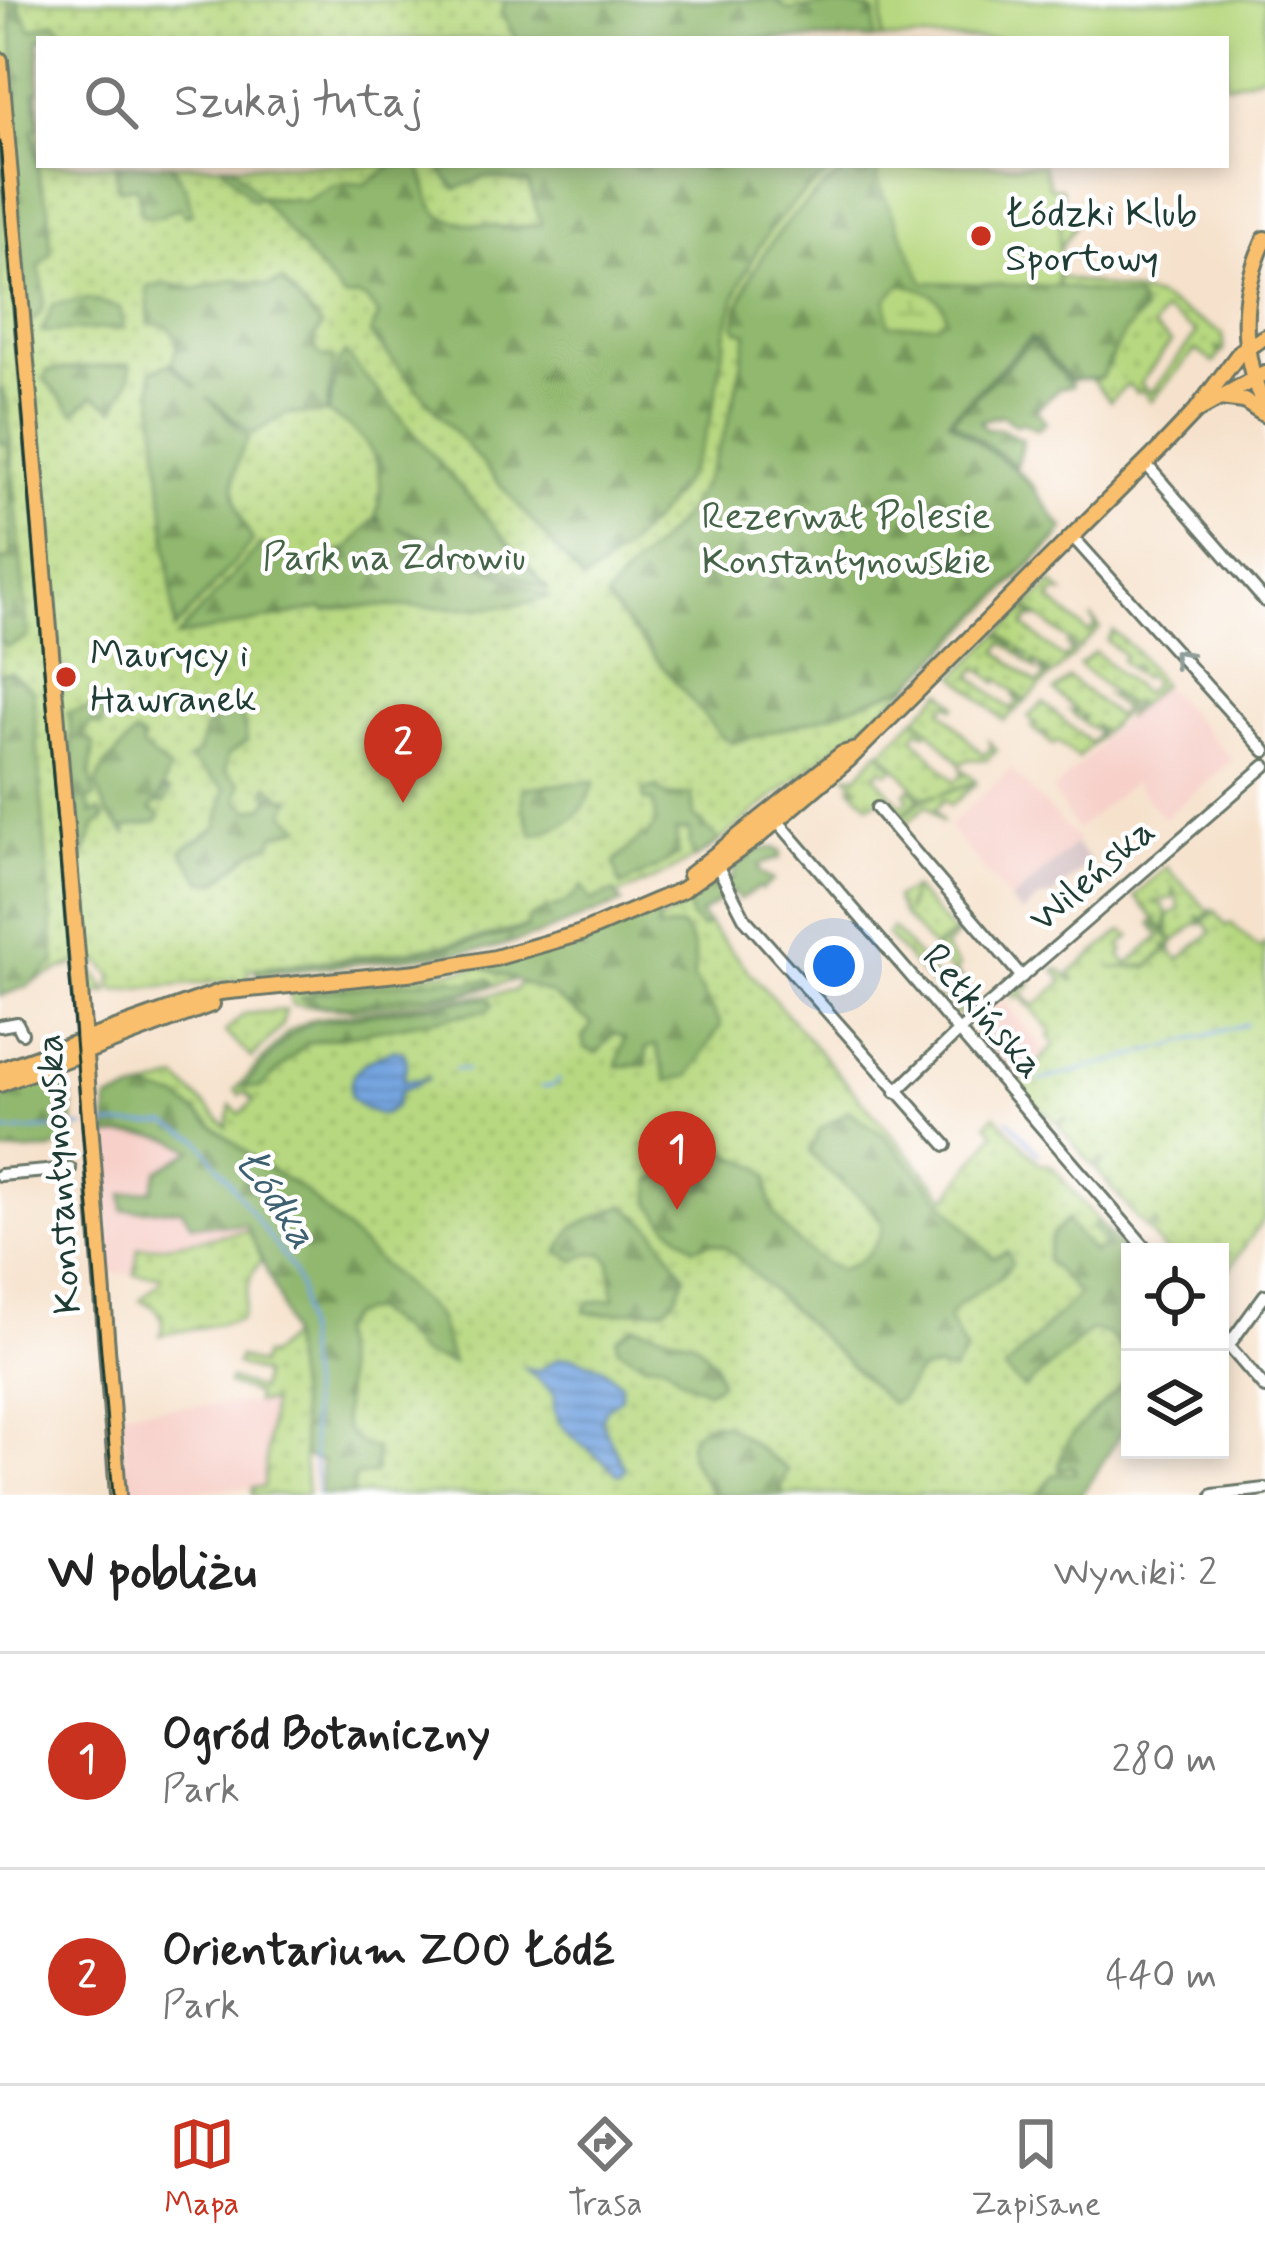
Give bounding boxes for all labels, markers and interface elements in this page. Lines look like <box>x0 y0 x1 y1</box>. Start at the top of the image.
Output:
search box <box>36 36 1229 168</box>
icon: search <box>78 69 144 135</box>
text: Szukaj tutaj <box>174 73 423 132</box>
place label: Łódzki Klub Sportowy <box>1005 189 1197 285</box>
marker: Łódzki Klub Sportowy <box>968 223 994 249</box>
park label: Rezerwat Polesie Konstantynowskie <box>702 492 990 588</box>
park label: Park na Zdrowiu <box>262 533 526 584</box>
place label: Maurycy i Hawranek <box>90 630 257 726</box>
one-way arrow <box>1173 650 1194 671</box>
marker: Maurycy i Hawranek <box>53 664 79 690</box>
pin: 2 <box>364 704 442 803</box>
street label: Wileńska <box>1019 807 1167 945</box>
street label: Retkińska <box>909 934 1055 1090</box>
your location <box>804 936 864 996</box>
street label: Konstantynowska <box>25 1032 95 1316</box>
pin: 1 <box>638 1111 716 1210</box>
water label: Łódka <box>221 1138 329 1260</box>
map controls <box>1121 1243 1229 1459</box>
button: locate <box>1121 1243 1229 1351</box>
button: layers <box>1121 1351 1229 1459</box>
text: W pobliżu <box>48 1540 256 1606</box>
text: Wyniki: 2 <box>1054 1548 1217 1599</box>
text: Ogród Botaniczny <box>162 1706 490 1765</box>
text: 1 <box>78 1735 96 1786</box>
text: 280 m <box>1112 1735 1217 1786</box>
text: Park <box>162 1765 240 1816</box>
text: Orientarium ZOO Łódź <box>162 1922 615 1981</box>
text: 2 <box>77 1951 97 2002</box>
text: 440 m <box>1106 1951 1217 2002</box>
text: Park <box>162 1981 240 2032</box>
tab: Mapa <box>164 2111 239 2227</box>
tab: Trasa <box>568 2111 643 2227</box>
tab: Zapisane <box>971 2111 1101 2227</box>

